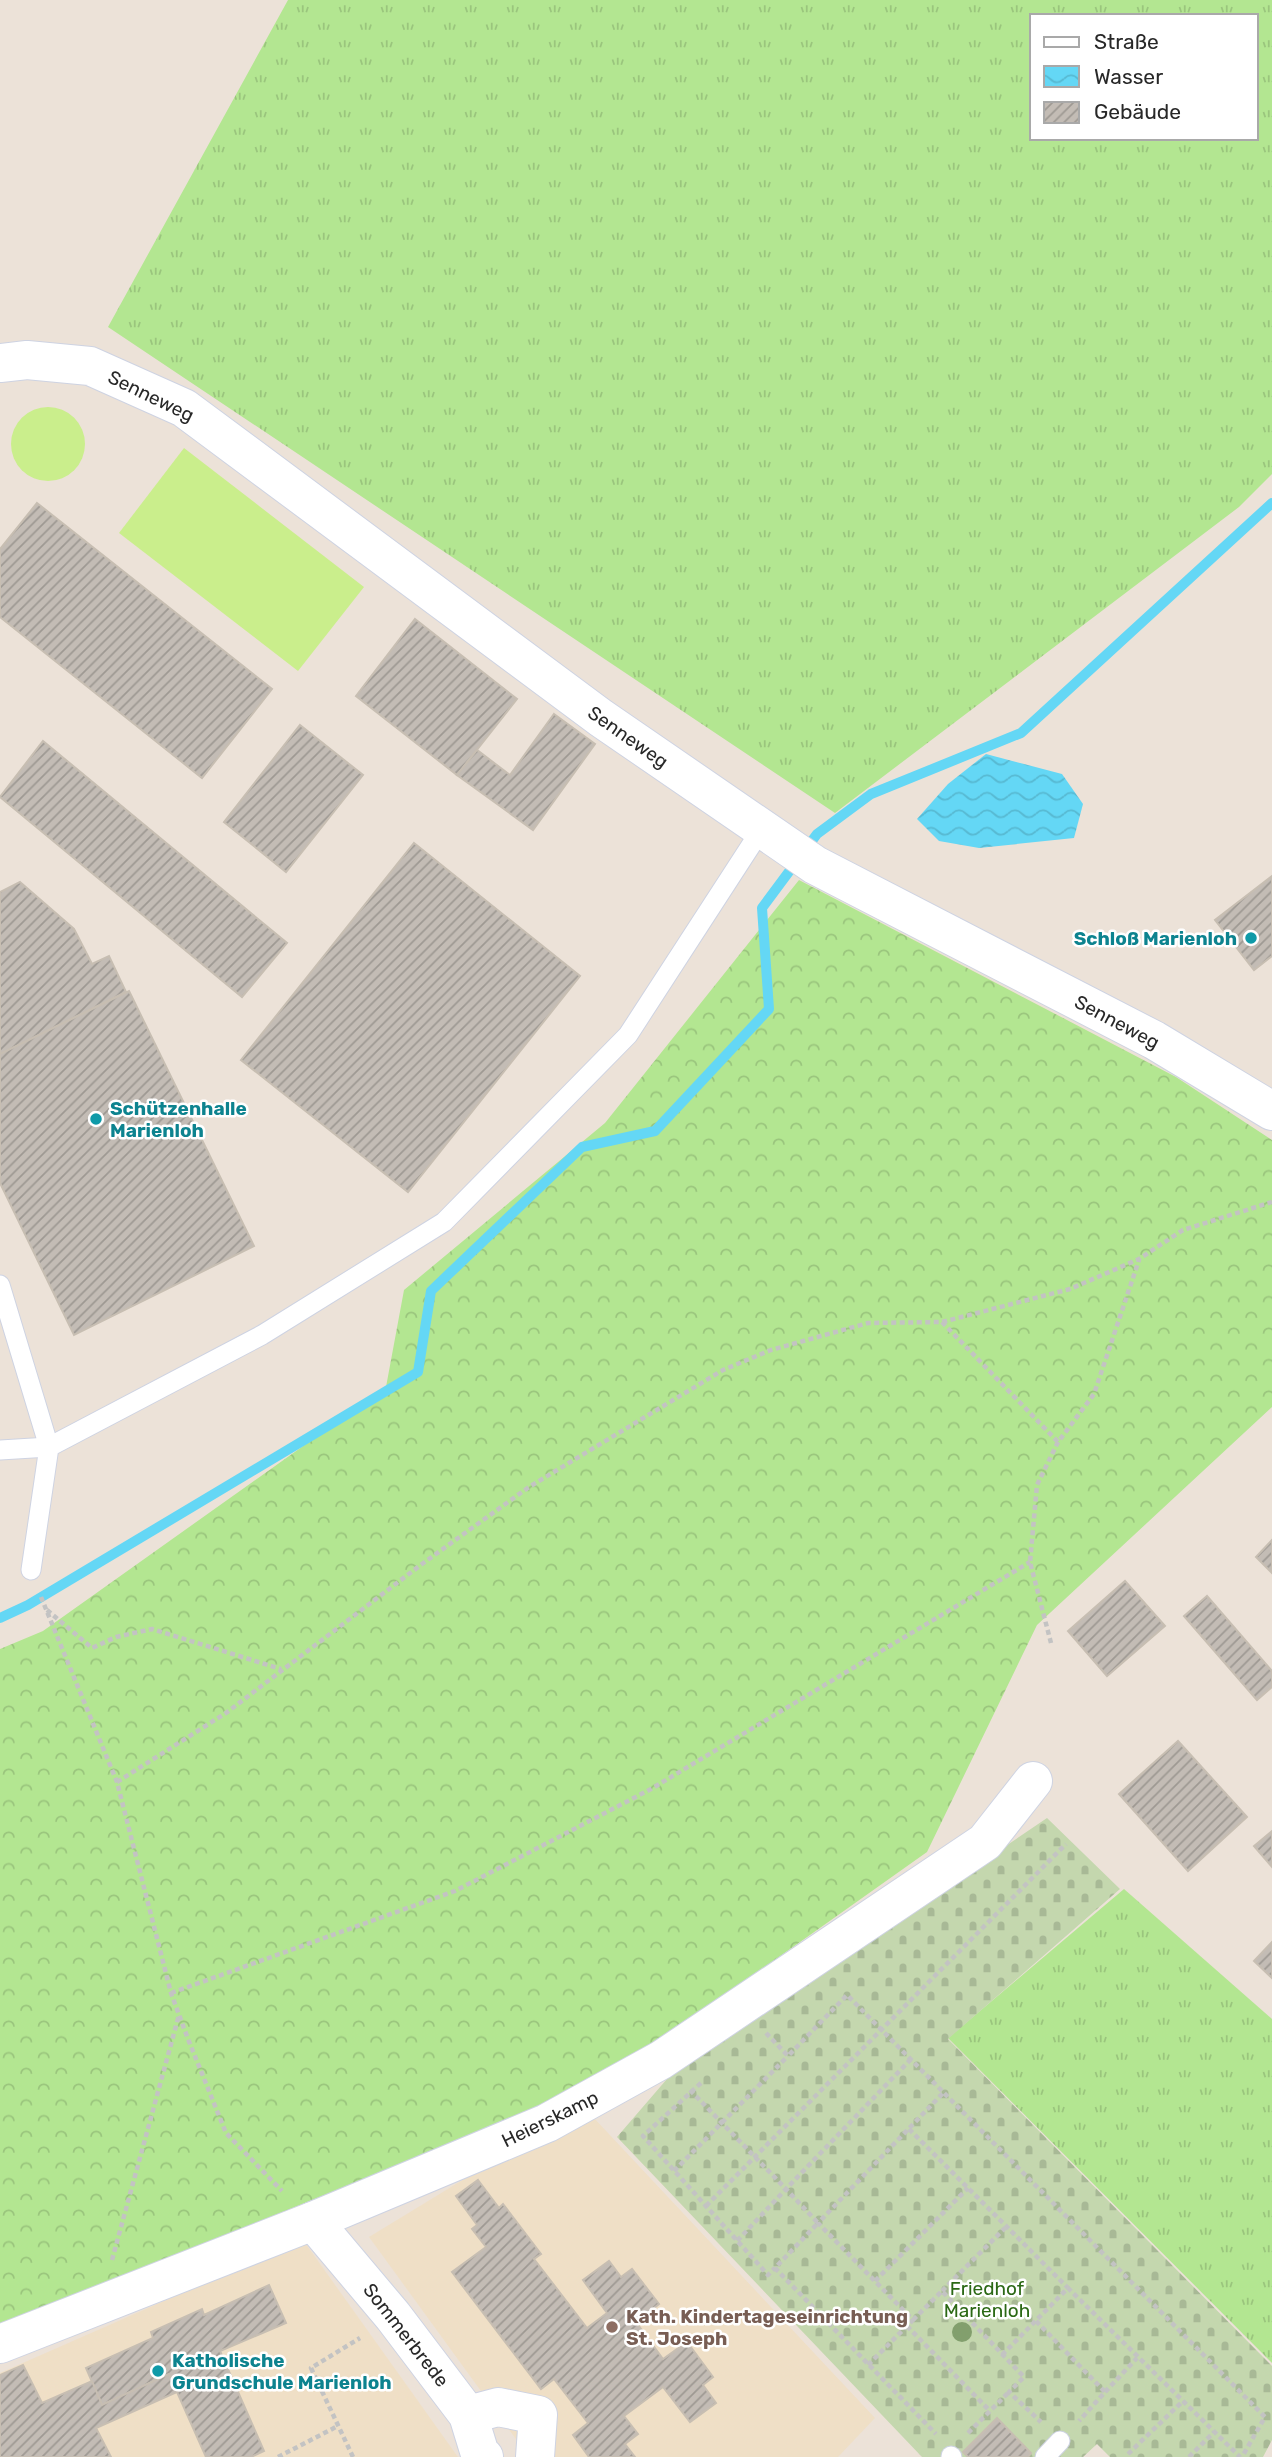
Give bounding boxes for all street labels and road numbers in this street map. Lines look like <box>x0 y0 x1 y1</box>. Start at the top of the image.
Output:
street label: Senneweg <box>104 365 198 427</box>
street label: Senneweg <box>583 701 673 773</box>
street label: Senneweg <box>1071 990 1163 1054</box>
street label: Heierskamp <box>498 2086 602 2152</box>
street label: Sommerbrede <box>358 2279 454 2391</box>

